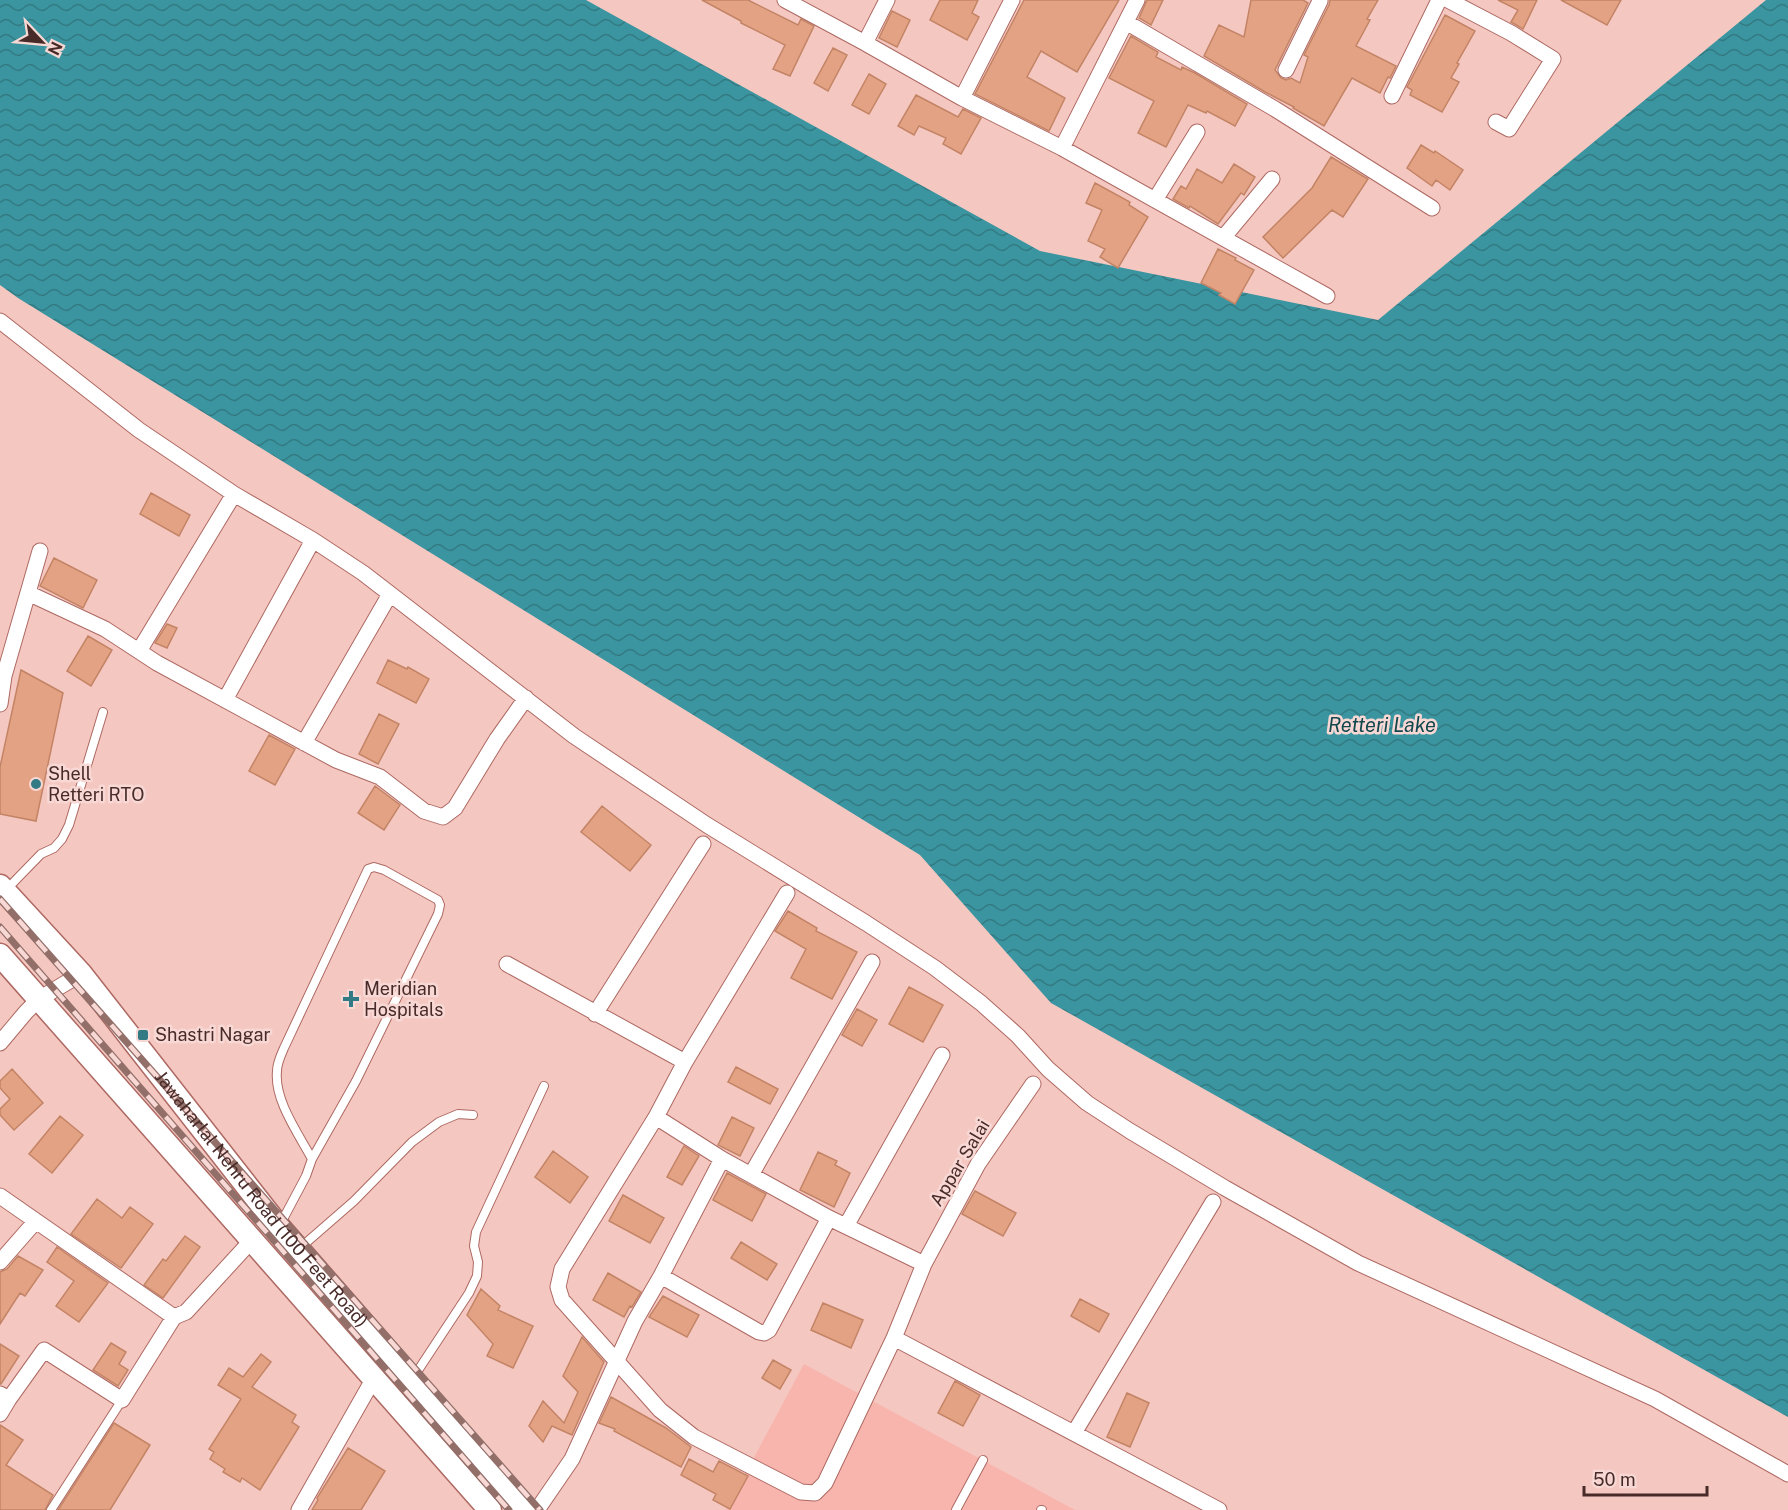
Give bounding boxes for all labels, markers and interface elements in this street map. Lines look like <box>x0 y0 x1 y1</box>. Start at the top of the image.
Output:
north arrow <box>12 12 72 72</box>
text: N <box>44 39 66 58</box>
water label: Retteri Lake <box>1328 713 1436 737</box>
place label: Shell Retteri RTO <box>48 763 144 805</box>
marker: Shell Retteri RTO <box>29 777 43 791</box>
place label: Meridian Hospitals <box>364 978 443 1020</box>
marker: Meridian Hospitals <box>342 990 360 1008</box>
place label: Shastri Nagar <box>155 1024 270 1045</box>
marker: Shastri Nagar <box>136 1028 150 1042</box>
street label: Jawaharlal Nehru Road (100 Feet Road) <box>151 1066 373 1331</box>
street label: Appar Salai <box>926 1116 994 1210</box>
scale bar <box>1584 1459 1707 1497</box>
text: 50 m <box>1593 1469 1636 1490</box>

